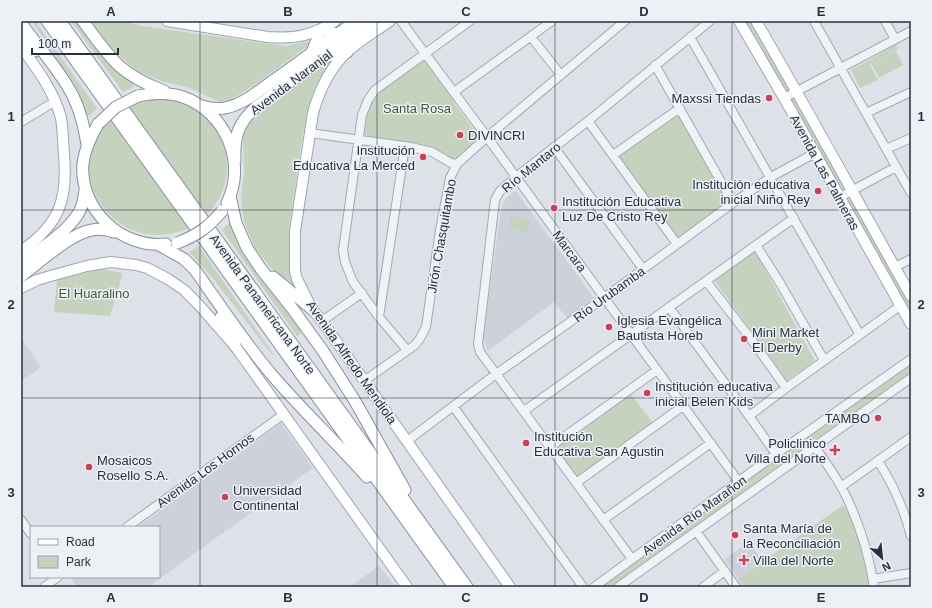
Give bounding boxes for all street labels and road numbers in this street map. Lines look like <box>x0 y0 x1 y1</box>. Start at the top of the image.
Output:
street label: Avenida Naranjal <box>247 47 335 118</box>
street label: Avenida Las Palmeras <box>787 112 863 233</box>
street label: Río Mantaro <box>499 139 564 196</box>
street label: Jirón Chasquitambo <box>424 178 459 294</box>
street label: Marcara <box>550 228 590 276</box>
street label: Avenida Panamericana Norte <box>207 231 319 377</box>
street label: Río Urubamba <box>571 263 649 325</box>
street label: Avenida Alfredo Mendiola <box>303 298 400 428</box>
street label: Avenida Los Hornos <box>154 430 257 511</box>
street label: Avenida Río Marañon <box>639 472 749 558</box>

